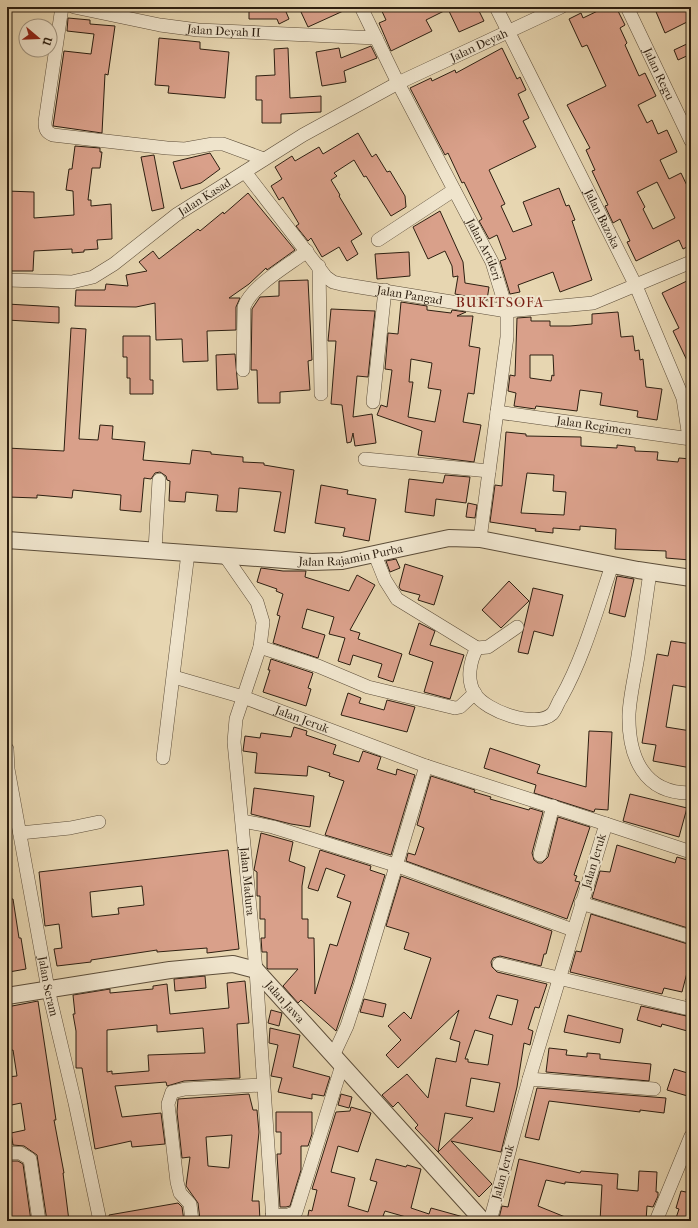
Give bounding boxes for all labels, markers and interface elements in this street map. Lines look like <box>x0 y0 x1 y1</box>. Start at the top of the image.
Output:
north arrow <box>18 18 58 58</box>
street label: Jalan Deyah II <box>185 21 261 40</box>
street label: Jalan Deyah <box>447 26 510 65</box>
text: U <box>39 34 55 48</box>
street label: Jalan Regu <box>640 45 677 102</box>
street label: Jalan Kasad <box>175 175 234 219</box>
street label: Jalan Bazoka <box>581 186 623 251</box>
street label: Jalan Artileri <box>463 215 504 282</box>
street label: Jalan Pangad <box>375 283 444 307</box>
district label: BUKITSOFA <box>456 294 544 311</box>
street label: Jalan Regimen <box>555 413 633 438</box>
street label: Jalan Rajamin Purba <box>297 541 404 569</box>
street label: Jalan Jeruk <box>272 702 332 736</box>
street label: Jalan Jeruk <box>579 831 609 891</box>
street label: Jalan Madura <box>237 845 258 917</box>
street label: Jalan Seram <box>35 954 61 1018</box>
street label: Jalan Jawa <box>261 977 308 1026</box>
street label: Jalan Jeruk <box>489 1142 517 1202</box>

